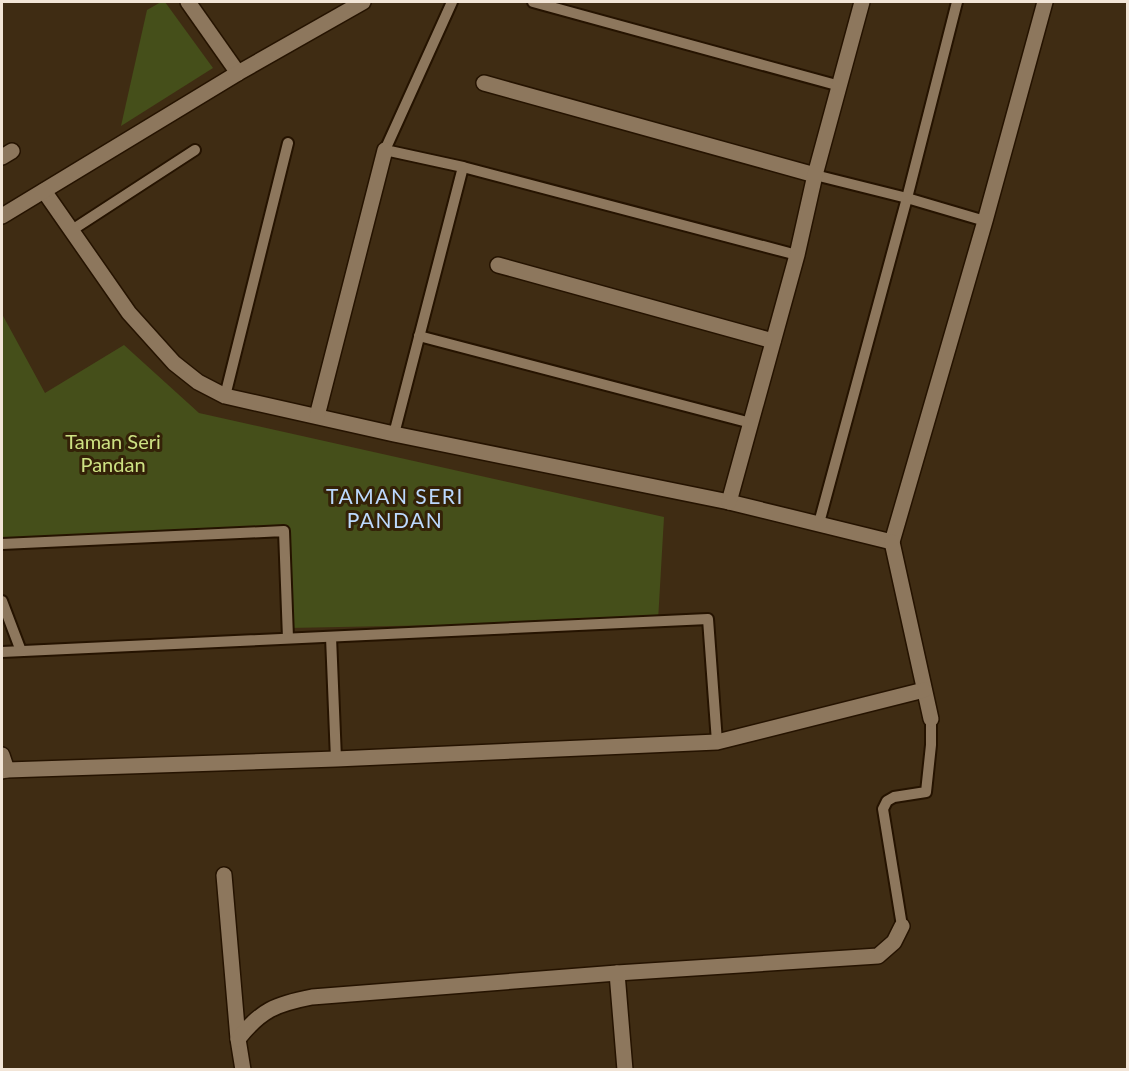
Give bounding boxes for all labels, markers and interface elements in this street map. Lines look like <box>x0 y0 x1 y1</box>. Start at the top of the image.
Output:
park label: Taman Seri Pandan <box>65 429 161 476</box>
district label: TAMAN SERI PANDAN <box>326 483 464 532</box>

